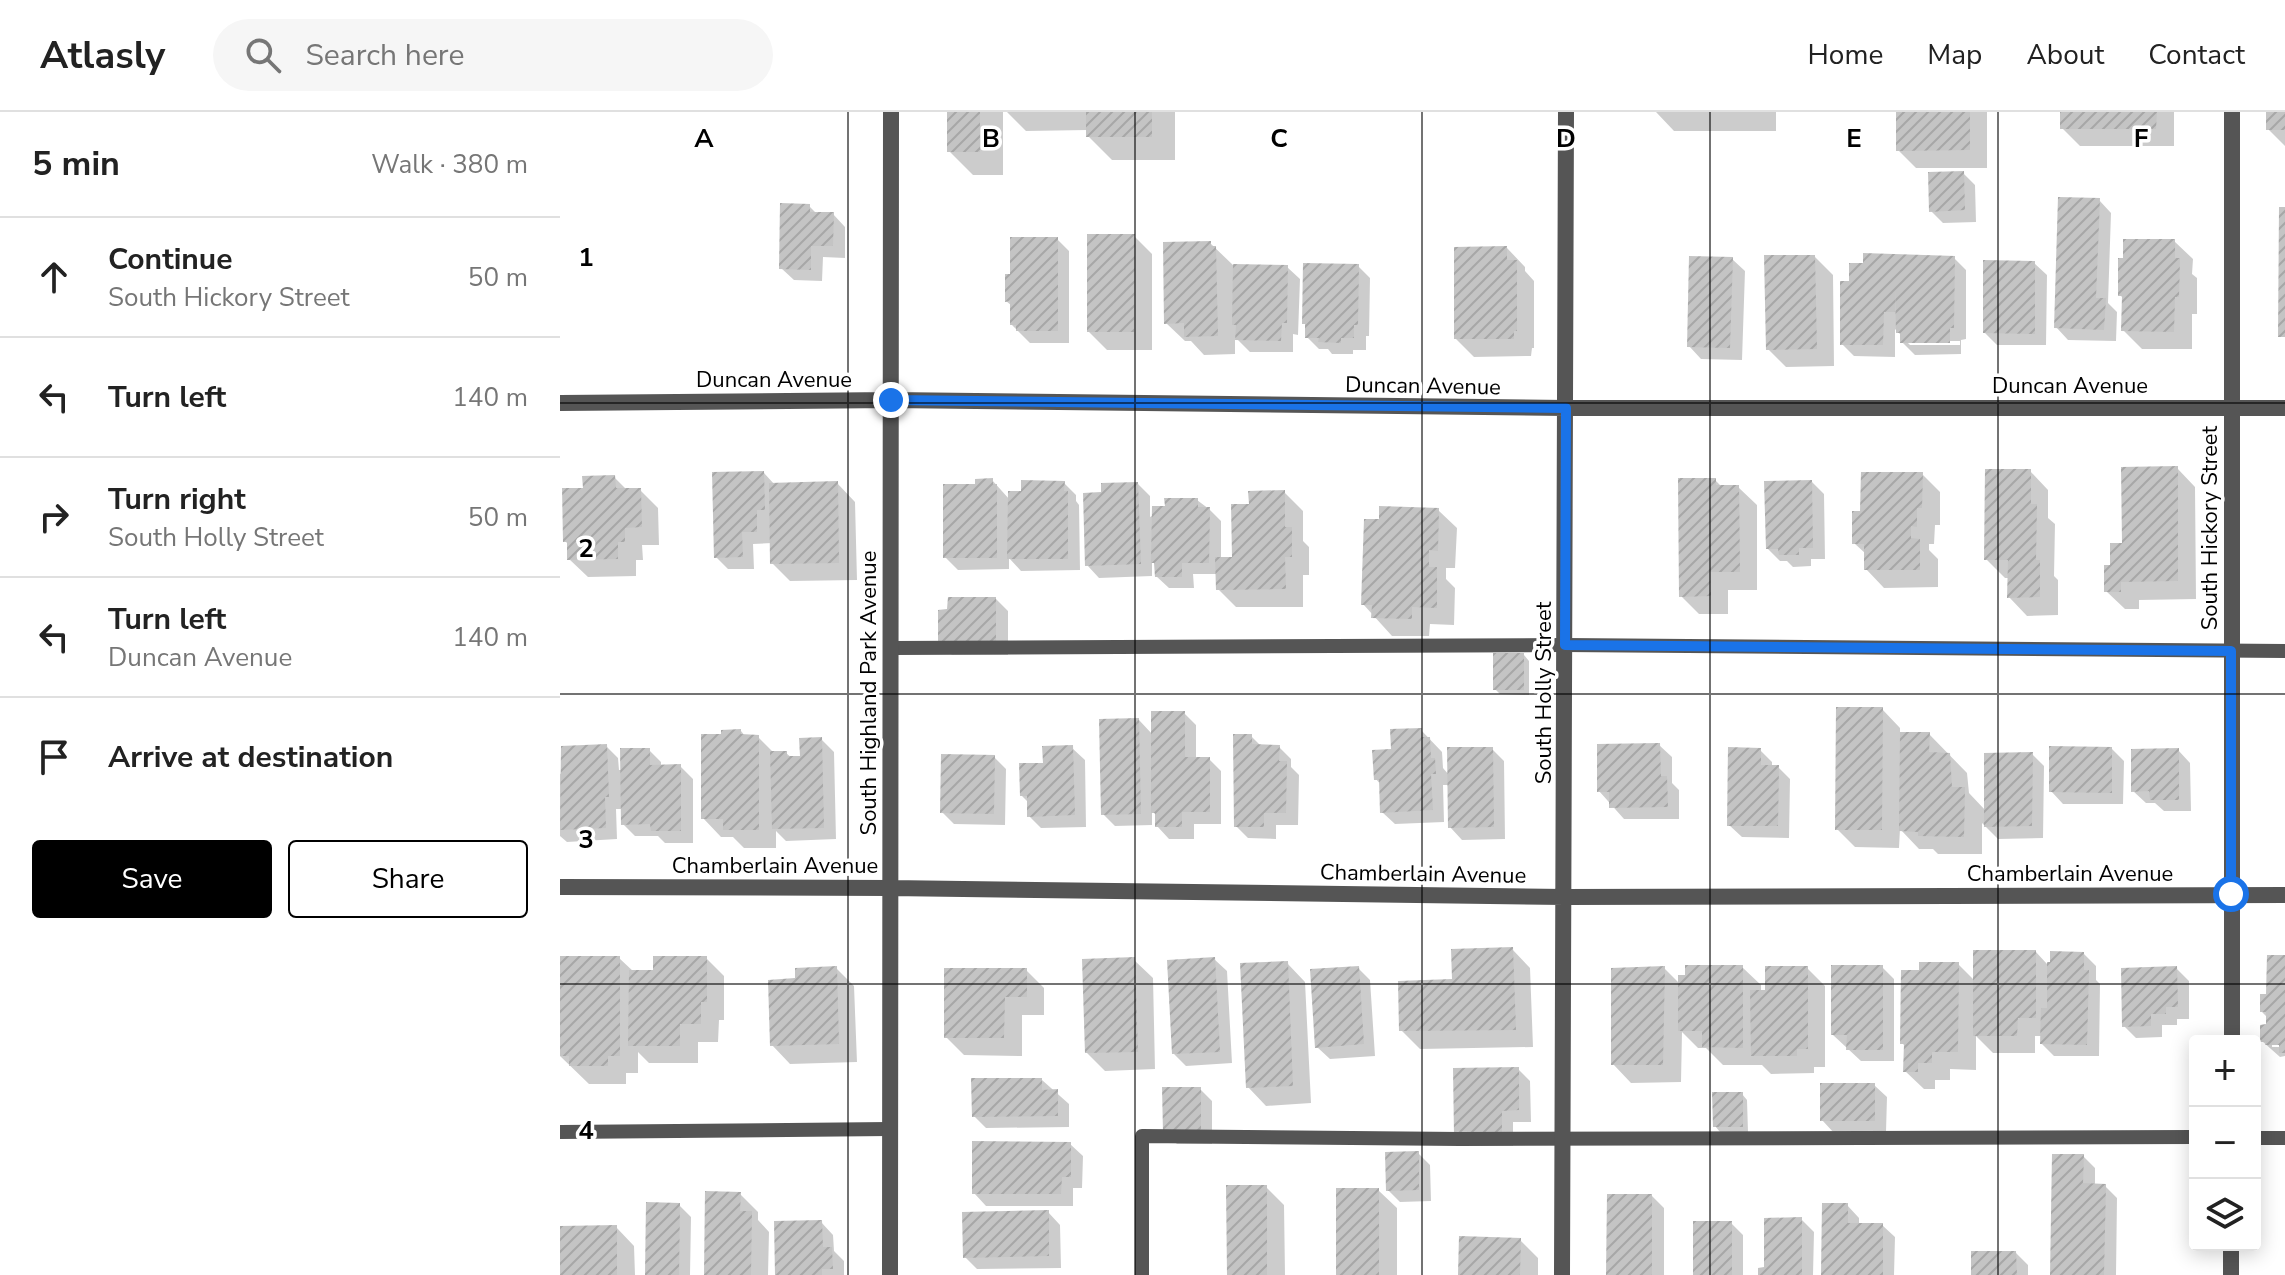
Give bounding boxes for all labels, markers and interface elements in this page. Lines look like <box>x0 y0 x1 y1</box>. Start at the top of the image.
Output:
search box <box>213 19 773 91</box>
text: Atlasly <box>40 30 165 81</box>
icon: search <box>241 33 285 77</box>
text: Search here <box>305 35 464 76</box>
text: Home <box>1808 36 1883 74</box>
text: Map <box>1927 36 1982 74</box>
text: About <box>2026 36 2104 74</box>
text: Contact <box>2148 36 2245 74</box>
text: A <box>694 121 714 156</box>
text: B <box>982 121 1000 156</box>
text: C <box>1270 121 1288 156</box>
text: D <box>1556 121 1576 156</box>
text: E <box>1846 121 1862 156</box>
text: F <box>2134 121 2148 156</box>
text: 5 min <box>32 141 120 187</box>
text: Walk · 380 m <box>371 147 528 182</box>
text: Continue <box>108 239 233 280</box>
text: 1 <box>578 240 594 275</box>
icon: ahead <box>32 255 76 299</box>
text: 50 m <box>468 260 528 295</box>
text: South Hickory Street <box>108 280 350 315</box>
street label: Duncan Avenue <box>696 365 852 395</box>
street label: Duncan Avenue <box>1345 370 1501 402</box>
street label: Duncan Avenue <box>1992 371 2148 401</box>
icon: left <box>32 375 76 419</box>
text: Turn left <box>108 377 226 418</box>
text: 140 m <box>452 380 528 415</box>
route end <box>873 382 909 418</box>
street label: South Hickory Street <box>2195 425 2225 630</box>
text: Turn right <box>108 479 246 520</box>
icon: right <box>32 495 76 539</box>
text: 50 m <box>468 500 528 535</box>
text: South Holly Street <box>108 520 324 555</box>
text: 2 <box>578 531 594 566</box>
street label: South Highland Park Avenue <box>854 551 884 835</box>
text: Turn left <box>108 599 226 640</box>
street label: South Holly Street <box>1529 601 1559 784</box>
icon: left <box>32 615 76 659</box>
text: 140 m <box>452 620 528 655</box>
text: Duncan Avenue <box>108 640 292 675</box>
icon: arrive <box>32 735 76 779</box>
text: Arrive at destination <box>108 737 393 778</box>
text: 3 <box>578 822 594 857</box>
button: Save <box>32 840 272 918</box>
button: Share <box>288 840 528 918</box>
street label: Chamberlain Avenue <box>672 851 878 881</box>
street label: Chamberlain Avenue <box>1319 857 1526 891</box>
street label: Chamberlain Avenue <box>1967 859 2173 889</box>
route start <box>2213 876 2249 912</box>
map controls <box>2189 1035 2261 1251</box>
button: + <box>2189 1035 2261 1107</box>
button: − <box>2189 1107 2261 1179</box>
text: 4 <box>578 1113 594 1148</box>
button: layers <box>2189 1179 2261 1251</box>

